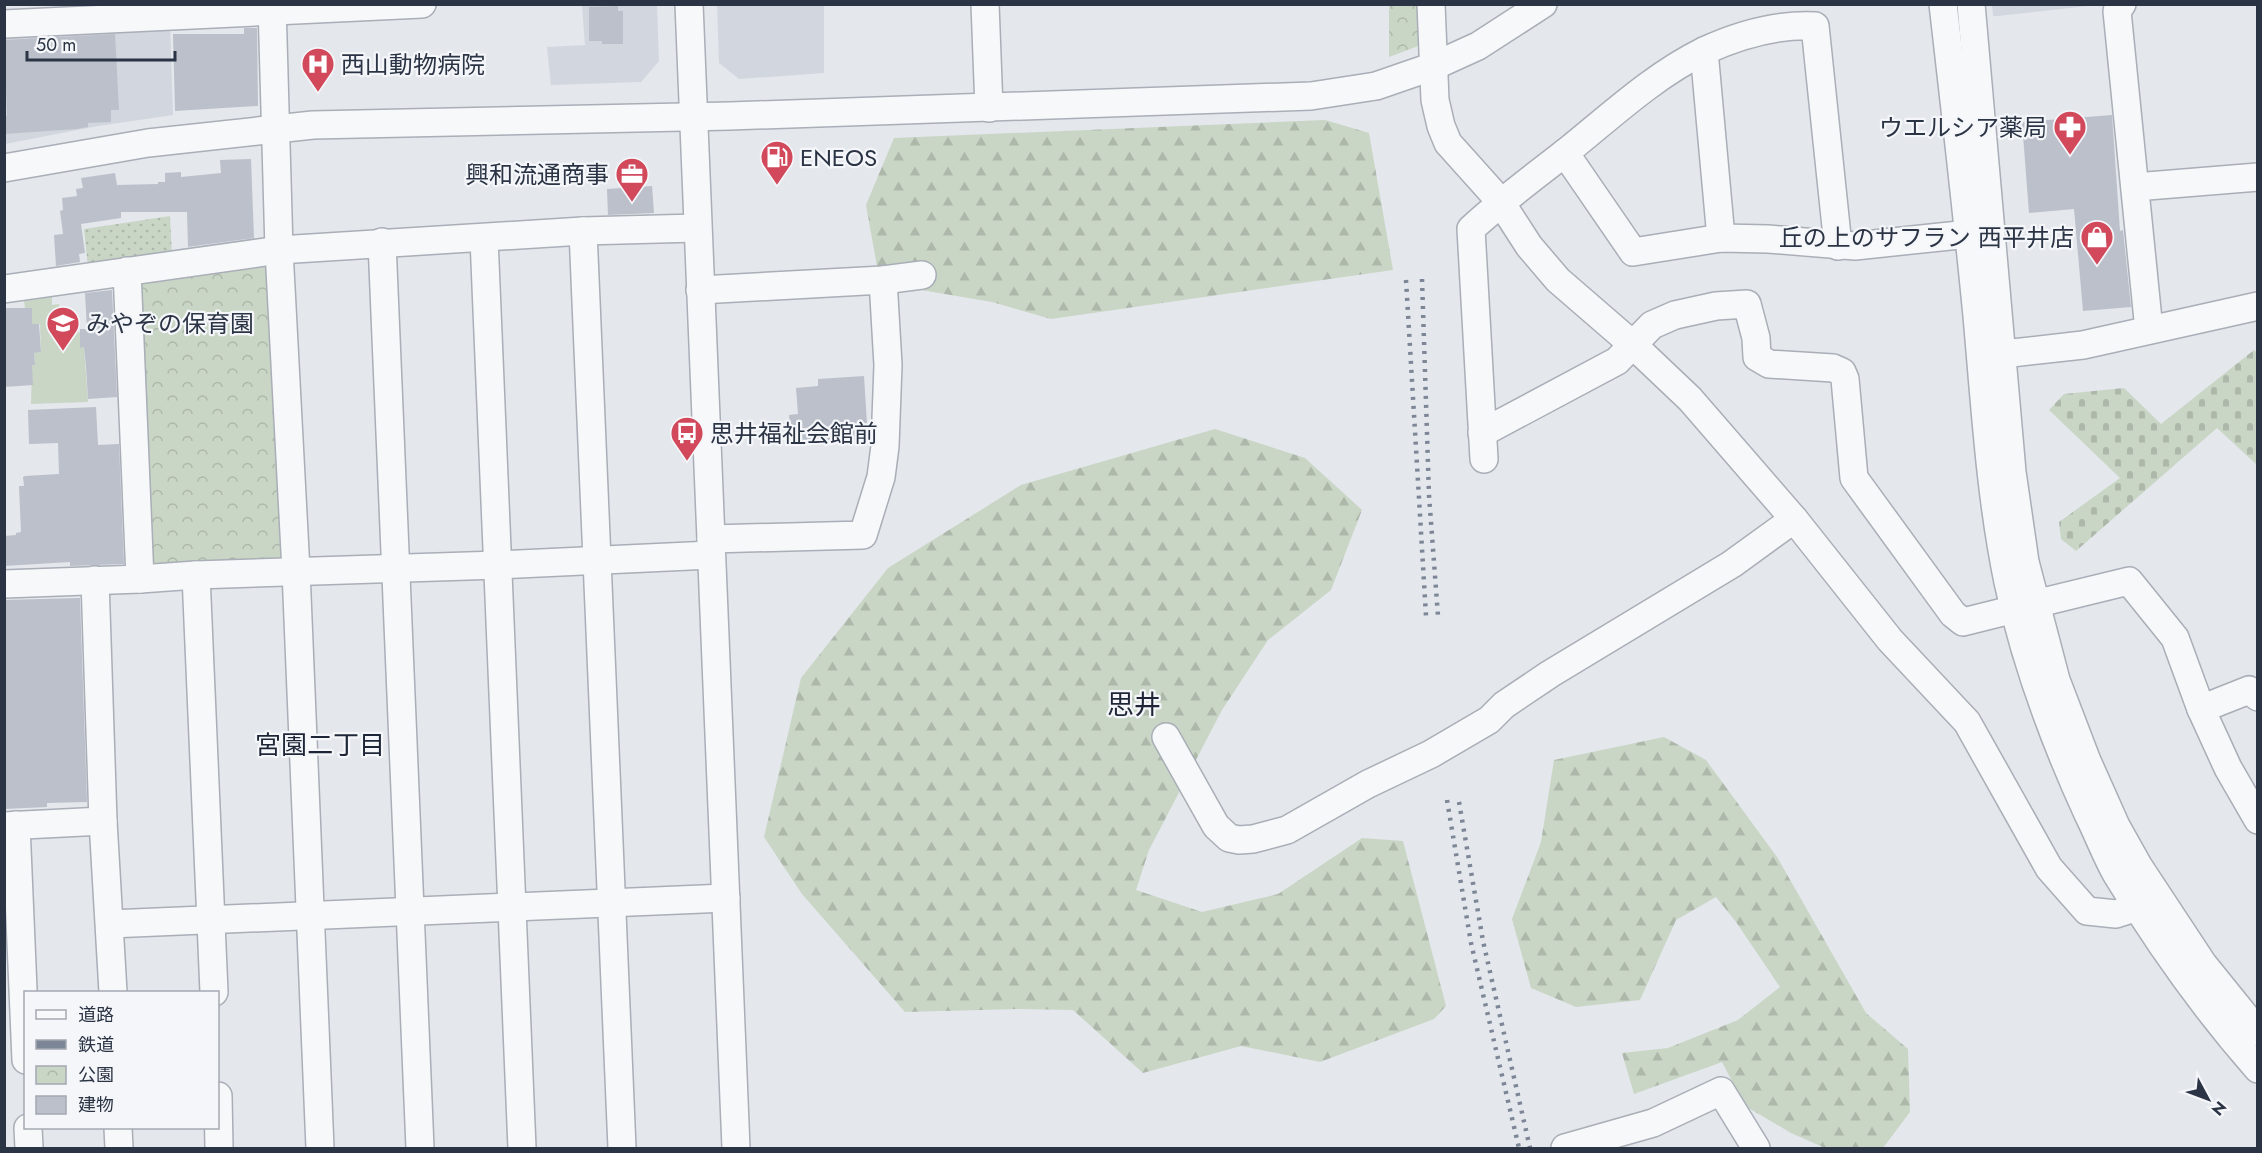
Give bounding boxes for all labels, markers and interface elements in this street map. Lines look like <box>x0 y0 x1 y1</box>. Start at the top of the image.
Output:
scale bar <box>27 24 176 62</box>
text: 50 m <box>36 32 76 58</box>
hospital icon: 西山動物病院 <box>300 46 336 93</box>
place label: 西山動物病院 <box>341 47 485 82</box>
pharmacy icon: ウエルシア薬局 <box>2052 109 2088 156</box>
place label: ウエルシア薬局 <box>1879 110 2047 145</box>
fuel station icon: ENEOS <box>759 139 795 186</box>
place label: ENEOS <box>800 140 877 175</box>
office icon: 興和流通商事 <box>614 156 650 203</box>
place label: 興和流通商事 <box>465 157 609 192</box>
shop icon: 丘の上のサフラン 西平井店 <box>2079 219 2115 266</box>
place label: 丘の上のサフラン 西平井店 <box>1779 220 2074 255</box>
school or university icon: みやぞの保育園 <box>45 305 81 352</box>
place label: みやぞの保育園 <box>86 306 254 341</box>
bus stop icon: 思井福祉会館前 <box>669 415 705 462</box>
place label: 思井福祉会館前 <box>710 416 878 451</box>
district label: 思井 <box>1107 685 1161 724</box>
district label: 宮園二丁目 <box>255 726 385 764</box>
legend <box>24 991 219 1129</box>
text: 道路 <box>78 1002 114 1028</box>
text: 鉄道 <box>78 1032 114 1058</box>
text: 公園 <box>78 1062 114 1088</box>
north arrow <box>2178 1069 2238 1129</box>
text: 建物 <box>78 1092 114 1118</box>
text: N <box>2206 1096 2232 1121</box>

